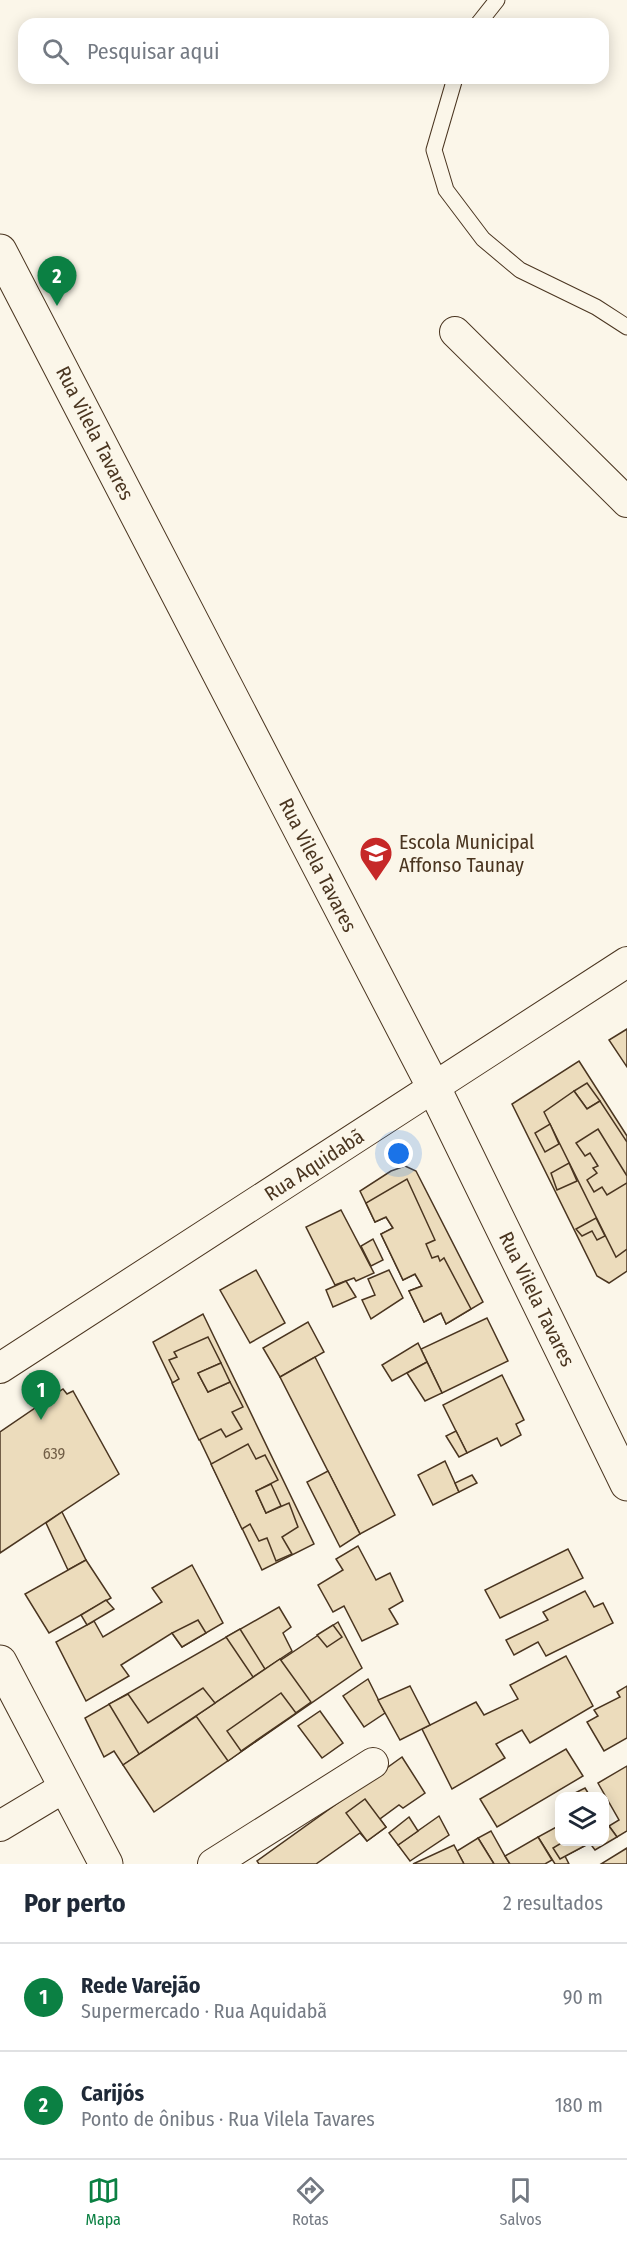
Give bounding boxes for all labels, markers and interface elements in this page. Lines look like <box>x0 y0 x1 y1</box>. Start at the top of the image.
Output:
search box <box>18 18 609 84</box>
icon: search <box>39 35 72 68</box>
text: Pesquisar aqui <box>87 38 219 65</box>
pin: 2 <box>38 256 76 306</box>
street label: Rua Vilela Tavares <box>51 362 139 504</box>
street label: Rua Vilela Tavares <box>274 794 362 936</box>
place label: Escola Municipal Affonso Taunay <box>399 830 534 877</box>
school or university icon: Escola Municipal Affonso Taunay <box>358 835 394 882</box>
street label: Rua Aquidabã <box>260 1124 368 1206</box>
your location <box>384 1139 413 1168</box>
street label: Rua Vilela Tavares <box>494 1228 580 1370</box>
pin: 1 <box>22 1370 60 1420</box>
house number: 639 <box>43 1444 66 1463</box>
map controls <box>555 1792 609 1846</box>
button: layers <box>555 1792 609 1846</box>
text: Por perto <box>24 1888 126 1919</box>
text: 2 resultados <box>503 1891 603 1915</box>
text: Rede Varejão <box>81 1972 200 1999</box>
text: 1 <box>39 1985 48 2009</box>
text: 90 m <box>563 1985 603 2009</box>
text: Supermercado · Rua Aquidabã <box>81 1999 327 2023</box>
text: Carijós <box>81 2080 144 2107</box>
text: 2 <box>39 2093 48 2117</box>
text: 180 m <box>555 2093 603 2117</box>
text: Ponto de ônibus · Rua Vilela Tavares <box>81 2107 375 2131</box>
tab: Mapa <box>86 2174 121 2229</box>
tab: Rotas <box>292 2174 329 2229</box>
tab: Salvos <box>500 2174 542 2229</box>

